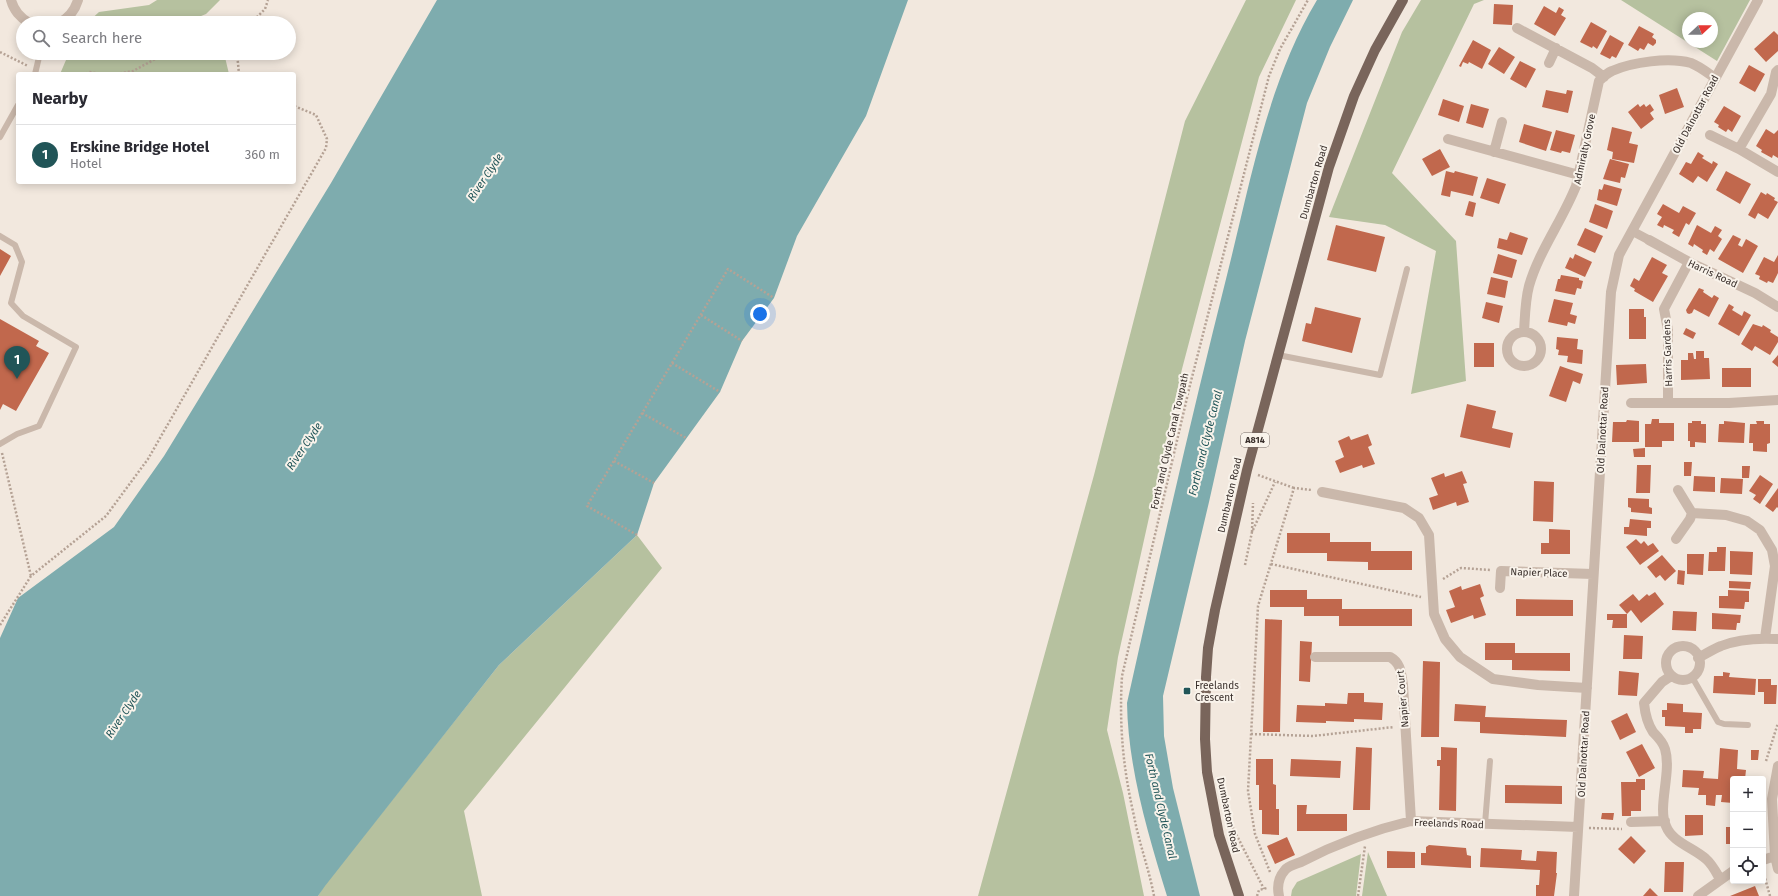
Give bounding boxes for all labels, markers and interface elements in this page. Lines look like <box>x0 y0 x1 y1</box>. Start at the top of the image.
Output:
north arrow <box>1682 12 1718 48</box>
search box <box>16 16 296 60</box>
icon: search <box>30 27 52 49</box>
text: Search here <box>62 29 142 47</box>
street label: Old Dalnottar Road <box>1670 73 1722 156</box>
text: Nearby <box>32 88 87 109</box>
street label: Admiralty Grove <box>1572 113 1598 186</box>
text: Erskine Bridge Hotel <box>70 138 209 156</box>
street label: Dumbarton Road <box>1298 144 1330 221</box>
text: 1 <box>42 147 48 162</box>
text: 360 m <box>245 147 280 162</box>
water label: River Clyde <box>465 151 506 203</box>
text: Hotel <box>70 156 102 171</box>
street label: Harris Road <box>1686 257 1739 291</box>
your location <box>750 304 770 324</box>
street label: Harris Gardens <box>1661 319 1675 387</box>
pin: 1 <box>4 346 30 379</box>
street label: Forth and Clyde Canal Towpath <box>1148 372 1192 511</box>
street label: Old Dalnottar Road <box>1595 386 1611 474</box>
water label: Forth and Clyde Canal <box>1186 389 1225 497</box>
water label: River Clyde <box>284 420 325 472</box>
road number: A814 <box>1241 433 1269 447</box>
street label: Dumbarton Road <box>1215 456 1244 534</box>
street label: Napier Place <box>1510 566 1568 580</box>
street label: Napier Court <box>1394 669 1411 728</box>
place label: Freelands Crescent <box>1195 680 1239 704</box>
marker: Freelands Crescent <box>1182 686 1192 696</box>
water label: River Clyde <box>103 688 144 740</box>
street label: Old Dalnottar Road <box>1576 710 1592 798</box>
water label: Forth and Clyde Canal <box>1142 752 1179 860</box>
street label: Dumbarton Road <box>1214 776 1242 854</box>
map controls <box>1730 776 1766 884</box>
button: + <box>1730 776 1766 812</box>
button: − <box>1730 812 1766 848</box>
street label: Freelands Road <box>1414 817 1484 831</box>
button: locate <box>1730 848 1766 884</box>

